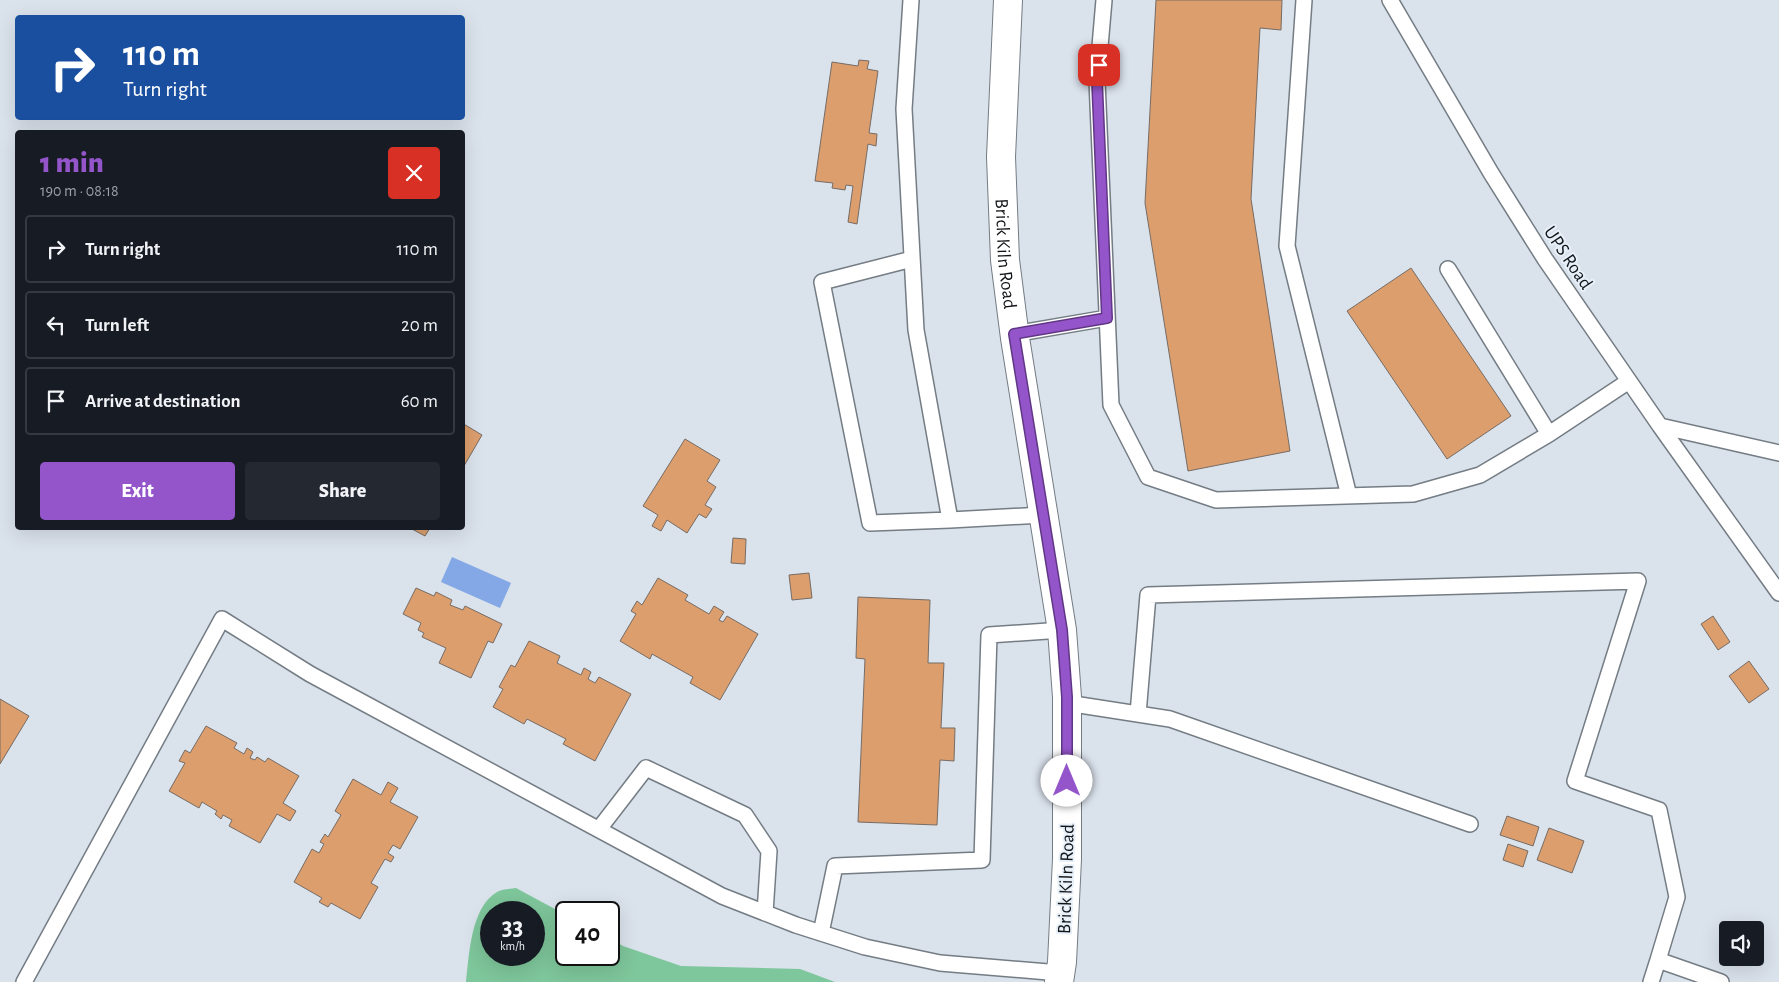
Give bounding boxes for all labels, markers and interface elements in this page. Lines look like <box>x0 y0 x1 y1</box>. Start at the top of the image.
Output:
icon: right <box>40 35 105 100</box>
text: 110 m <box>123 37 200 72</box>
pin <box>1078 44 1120 86</box>
icon: arrive <box>1085 51 1113 79</box>
text: Turn right <box>123 78 207 100</box>
button: close <box>388 147 440 199</box>
text: 1 min <box>40 148 104 178</box>
text: 190 m · 08:18 <box>40 183 119 199</box>
street label: Brick Kiln Road <box>992 198 1019 310</box>
street label: UPS Road <box>1540 223 1596 293</box>
icon: right <box>42 235 70 263</box>
text: Turn right <box>85 240 160 259</box>
text: 110 m <box>397 240 438 259</box>
icon: left <box>42 311 70 339</box>
text: Turn left <box>85 316 149 335</box>
text: 20 m <box>401 316 438 335</box>
icon: arrive <box>42 387 70 415</box>
text: Arrive at destination <box>85 392 241 411</box>
text: 60 m <box>401 392 438 411</box>
button: Exit <box>40 462 235 520</box>
button: Share <box>245 462 440 520</box>
position arrow <box>1040 754 1092 806</box>
street label: Brick Kiln Road <box>1055 823 1078 934</box>
speed limit sign: 40 <box>555 901 620 966</box>
text: 33 <box>502 915 523 940</box>
map controls <box>1719 921 1764 966</box>
button: sound <box>1719 921 1764 966</box>
text: km/h <box>500 940 525 952</box>

